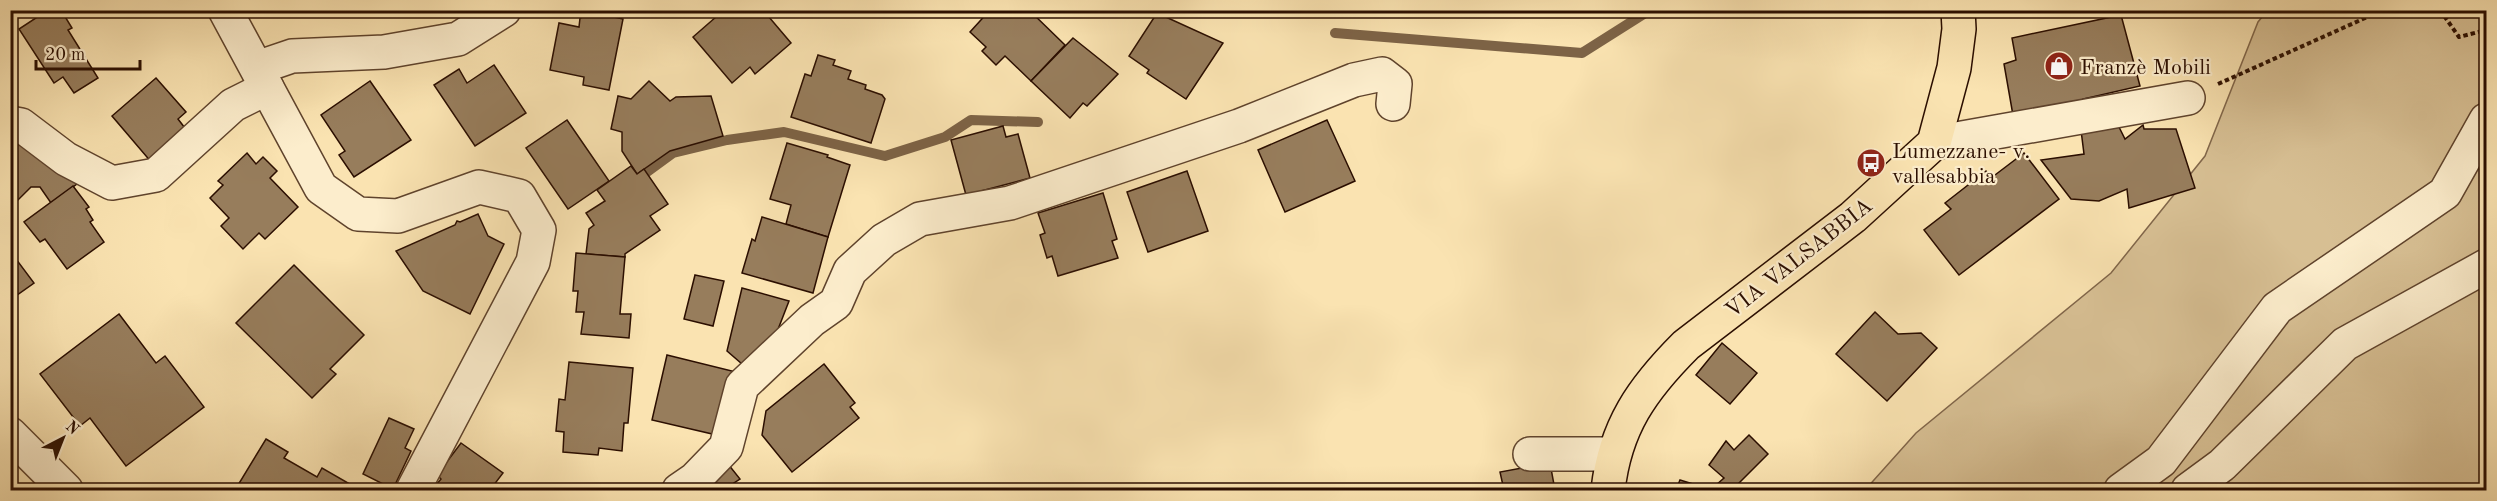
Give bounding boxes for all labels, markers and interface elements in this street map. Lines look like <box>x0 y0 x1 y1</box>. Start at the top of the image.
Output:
scale bar <box>36 33 140 71</box>
text: 20 m <box>45 46 85 64</box>
shop icon: Franzè Mobili <box>2043 50 2075 82</box>
place label: Franzè Mobili <box>2080 57 2211 79</box>
place label: Lumezzane- v. vallesabbia <box>1892 141 2030 188</box>
bus stop icon: Lumezzane- v. vallesabbia <box>1855 147 1887 179</box>
street label: VIA VALSABBIA <box>1722 194 1877 323</box>
north arrow <box>33 408 93 468</box>
text: N <box>62 418 82 439</box>

